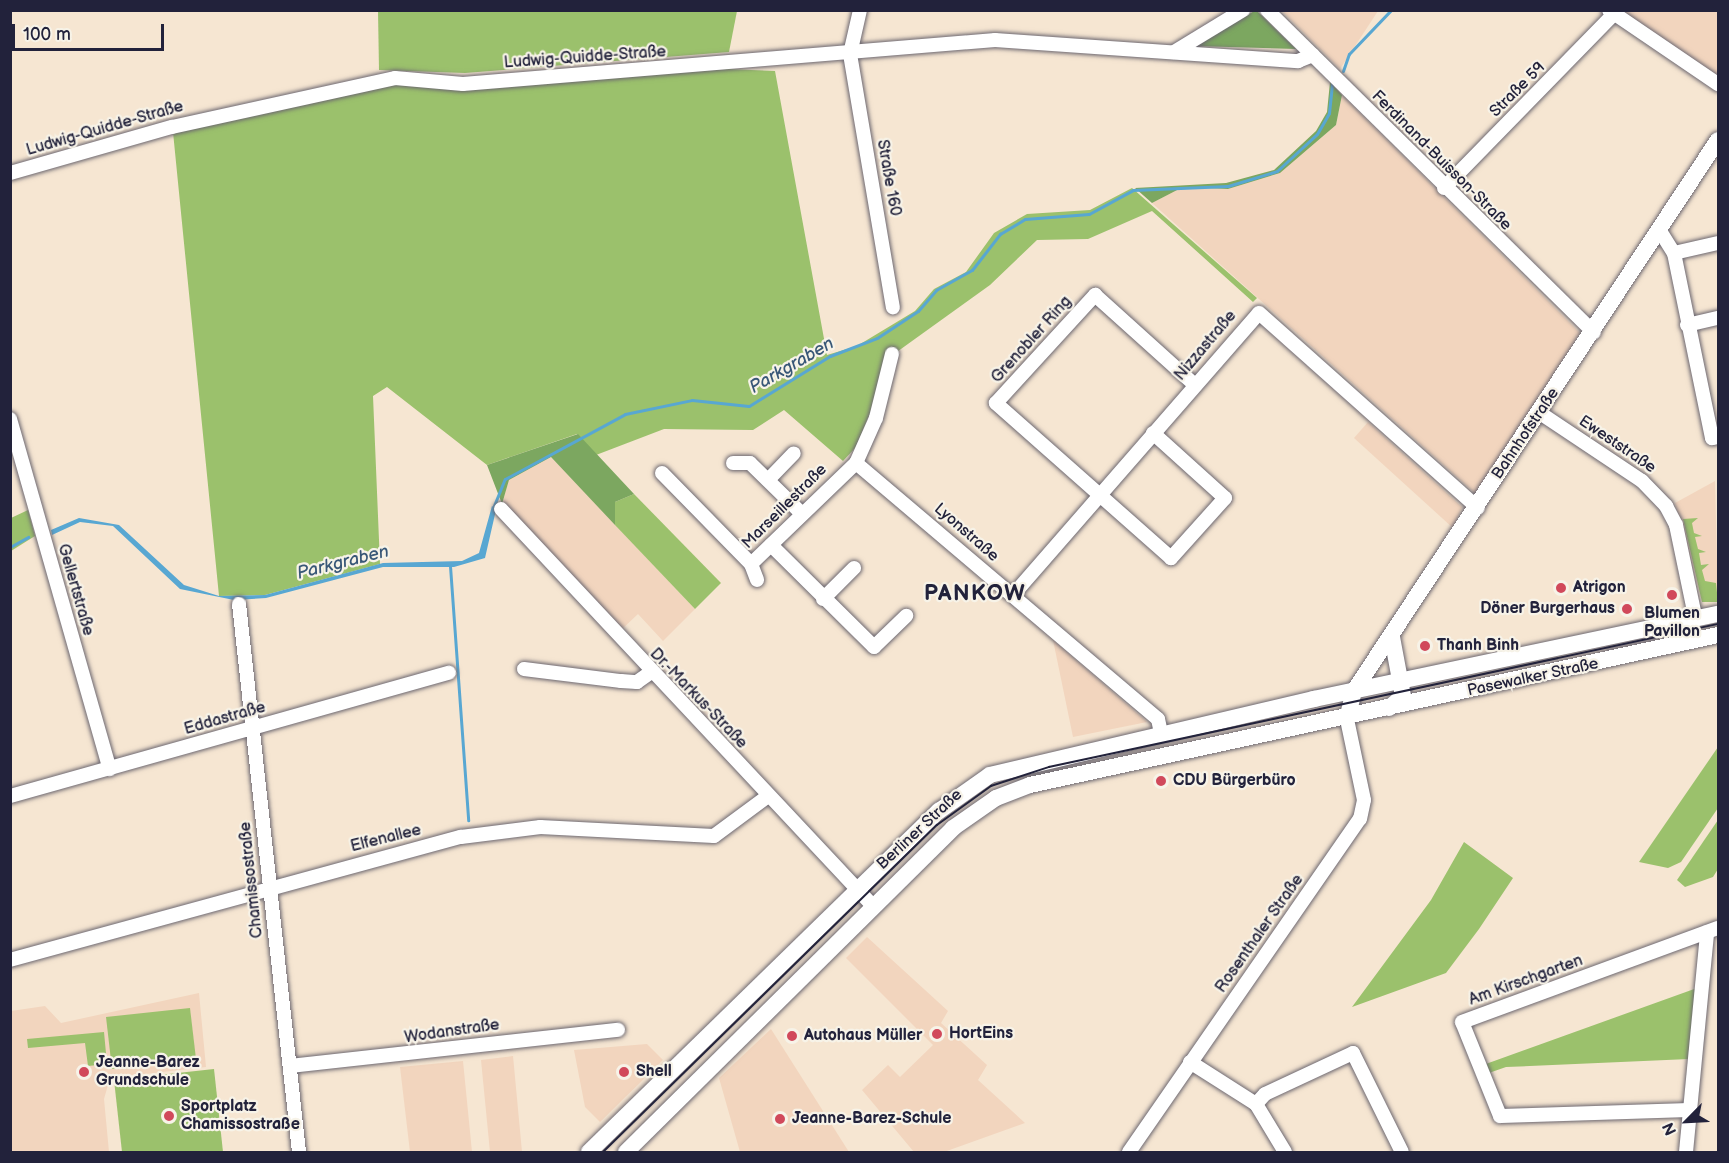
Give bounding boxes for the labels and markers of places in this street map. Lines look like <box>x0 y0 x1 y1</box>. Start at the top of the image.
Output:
place label: Atrigon <box>1573 578 1626 598</box>
marker: Atrigon <box>1554 581 1568 595</box>
marker: Blumen Pavillon <box>1665 588 1679 602</box>
place label: Döner Burgerhaus <box>1480 599 1615 619</box>
marker: Döner Burgerhaus <box>1620 602 1634 616</box>
place label: Blumen Pavillon <box>1644 604 1700 642</box>
place label: Thanh Binh <box>1437 636 1519 656</box>
marker: Thanh Binh <box>1418 639 1432 653</box>
place label: CDU Bürgerbüro <box>1173 771 1296 791</box>
marker: CDU Bürgerbüro <box>1154 774 1168 788</box>
place label: HortEins <box>949 1024 1013 1044</box>
place label: Autohaus Müller <box>804 1026 922 1046</box>
marker: HortEins <box>930 1027 944 1041</box>
marker: Autohaus Müller <box>785 1029 799 1043</box>
place label: Jeanne-Barez Grundschule <box>96 1053 199 1091</box>
place label: Shell <box>636 1062 672 1082</box>
marker: Jeanne-Barez Grundschule <box>77 1065 91 1079</box>
marker: Shell <box>617 1065 631 1079</box>
place label: Sportplatz Chamissostraße <box>181 1097 300 1135</box>
marker: Sportplatz Chamissostraße <box>162 1109 176 1123</box>
place label: Jeanne-Barez-Schule <box>792 1109 951 1129</box>
marker: Jeanne-Barez-Schule <box>773 1112 787 1126</box>

